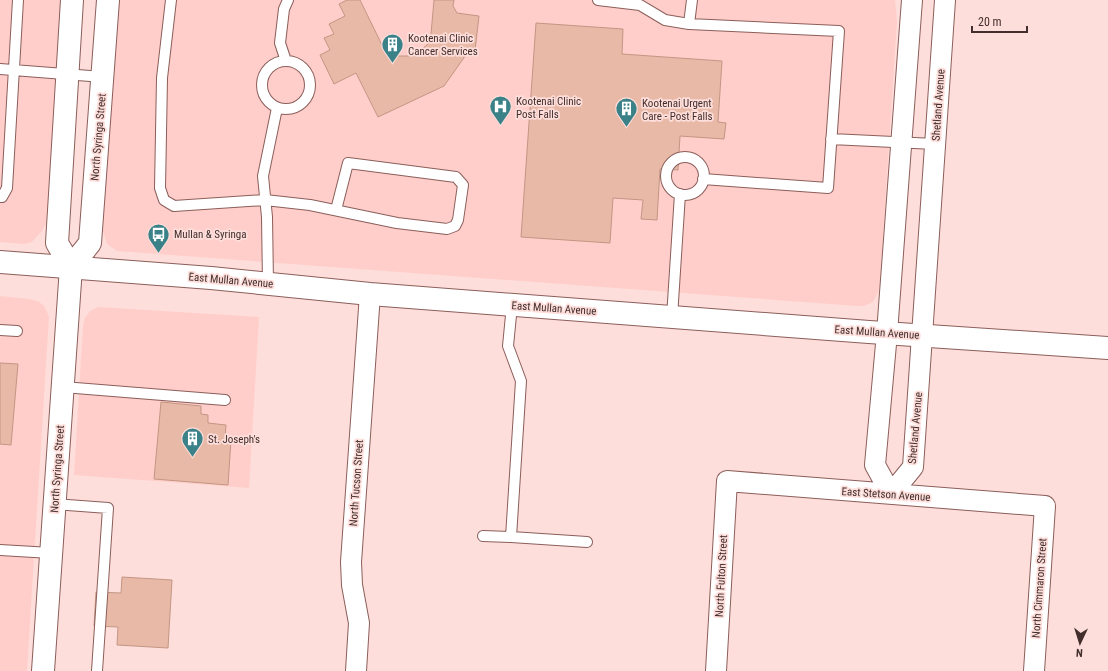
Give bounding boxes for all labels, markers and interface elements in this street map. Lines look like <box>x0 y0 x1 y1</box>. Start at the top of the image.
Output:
scale bar <box>972 8 1027 34</box>
text: 20 m <box>978 15 1002 29</box>
building icon: Kootenai Clinic Cancer Services <box>379 31 405 64</box>
place label: Kootenai Clinic Cancer Services <box>408 32 478 58</box>
street label: Shetland Avenue <box>929 69 948 142</box>
street label: North Syringa Street <box>88 93 109 181</box>
hospital icon: Kootenai Clinic Post Falls <box>487 94 513 127</box>
place label: Kootenai Clinic Post Falls <box>516 95 581 121</box>
building icon: Kootenai Urgent Care - Post Falls <box>614 96 640 129</box>
place label: Kootenai Urgent Care - Post Falls <box>642 97 712 123</box>
bus stop icon: Mullan & Syringa <box>146 221 172 254</box>
place label: Mullan & Syringa <box>174 228 247 241</box>
street label: East Mullan Avenue <box>188 270 274 291</box>
street label: East Mullan Avenue <box>511 299 597 318</box>
street label: East Mullan Avenue <box>834 323 920 342</box>
street label: Shetland Avenue <box>906 392 925 465</box>
street label: North Syringa Street <box>48 425 67 513</box>
building icon: St. Joseph's <box>180 426 206 459</box>
place label: St. Joseph's <box>208 433 260 446</box>
street label: North Tucson Street <box>347 439 366 527</box>
street label: East Stetson Avenue <box>841 485 931 504</box>
street label: North Fulton Street <box>713 535 730 617</box>
street label: North Cimmaron Street <box>1030 538 1049 638</box>
north arrow <box>1060 623 1100 663</box>
text: N <box>1075 646 1083 659</box>

